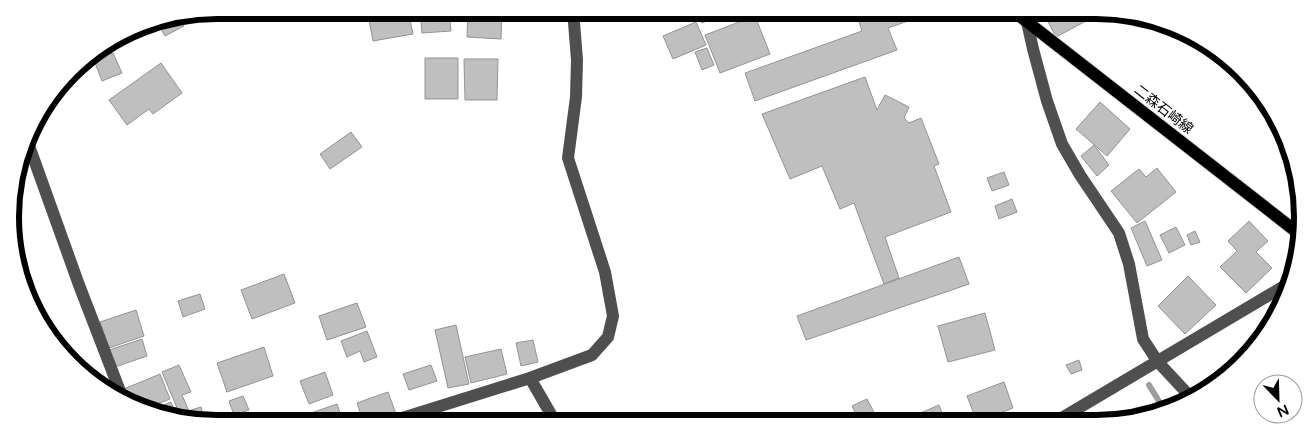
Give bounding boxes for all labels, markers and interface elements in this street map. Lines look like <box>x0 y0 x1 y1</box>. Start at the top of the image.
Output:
street label: 二森石崎線 <box>1131 81 1197 138</box>
north arrow <box>1253 374 1303 424</box>
text: N <box>1274 400 1291 421</box>

